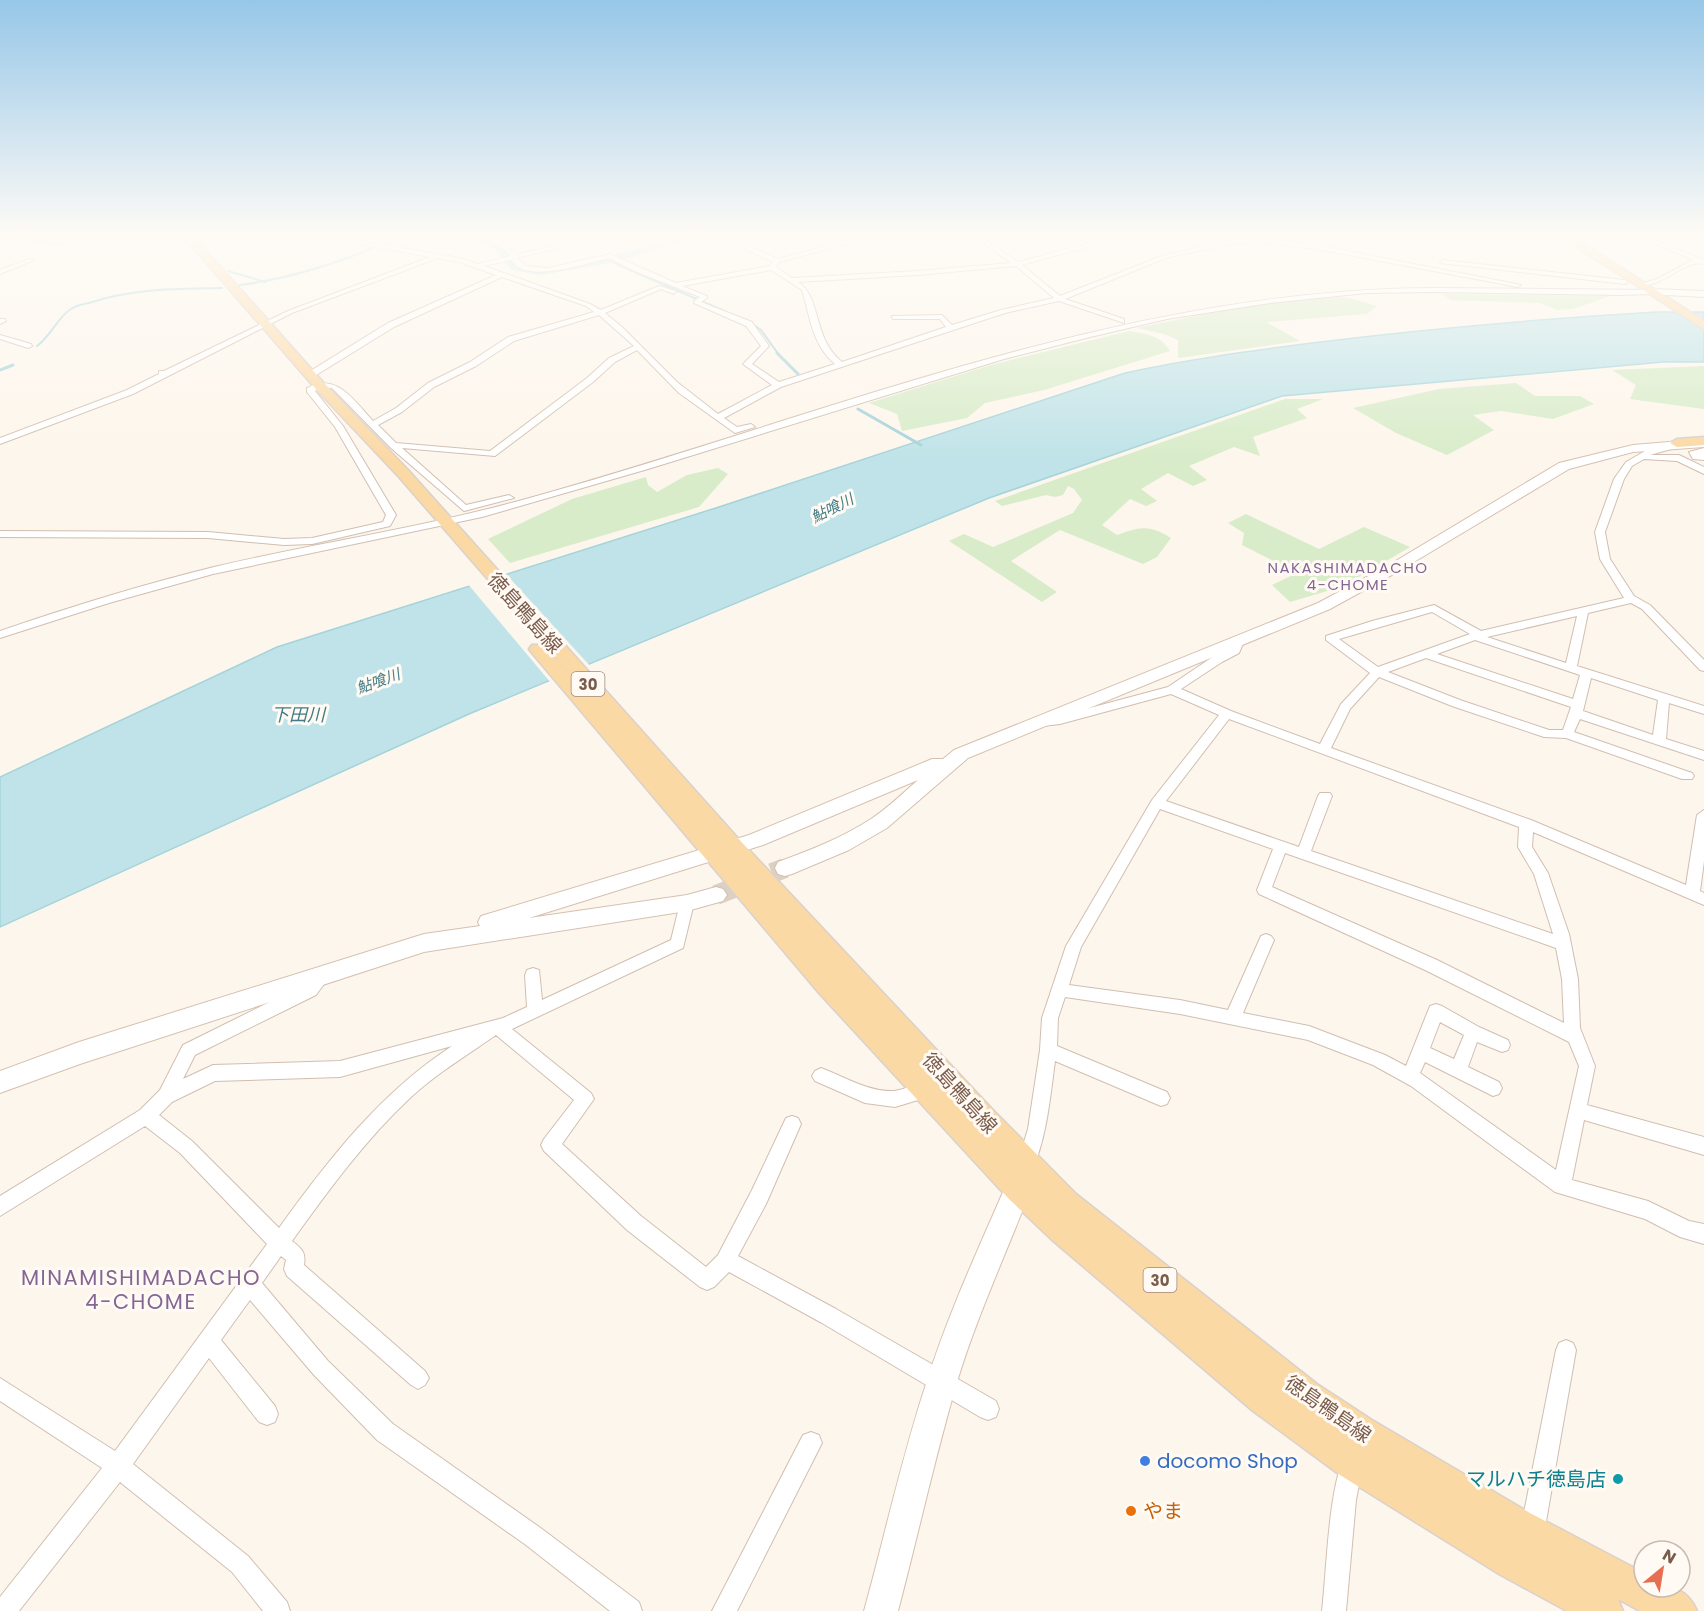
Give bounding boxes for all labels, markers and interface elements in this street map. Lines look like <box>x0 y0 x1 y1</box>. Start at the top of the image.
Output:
water label: 鮎喰川 <box>807 488 859 528</box>
district label: NAKASHIMADACHO 4-CHOME <box>1267 557 1429 595</box>
street label: 徳島鴨島線 <box>481 566 569 660</box>
water label: 鮎喰川 <box>353 663 405 699</box>
road number: 30 <box>572 672 604 696</box>
water label: 下田川 <box>271 702 327 727</box>
street label: 徳島鴨島線 <box>916 1046 1004 1140</box>
district label: MINAMISHIMADACHO 4-CHOME <box>21 1263 261 1316</box>
road number: 30 <box>1144 1268 1176 1292</box>
street label: 徳島鴨島線 <box>1279 1369 1377 1449</box>
place label: docomo Shop <box>1157 1447 1298 1475</box>
marker: docomo Shop <box>1138 1454 1152 1468</box>
place label: マルハチ徳島店 <box>1466 1465 1606 1493</box>
marker: マルハチ徳島店 <box>1611 1472 1625 1486</box>
place label: やま <box>1143 1497 1183 1525</box>
marker: やま <box>1124 1504 1138 1518</box>
north arrow <box>1632 1539 1692 1599</box>
text: N <box>1658 1543 1680 1569</box>

